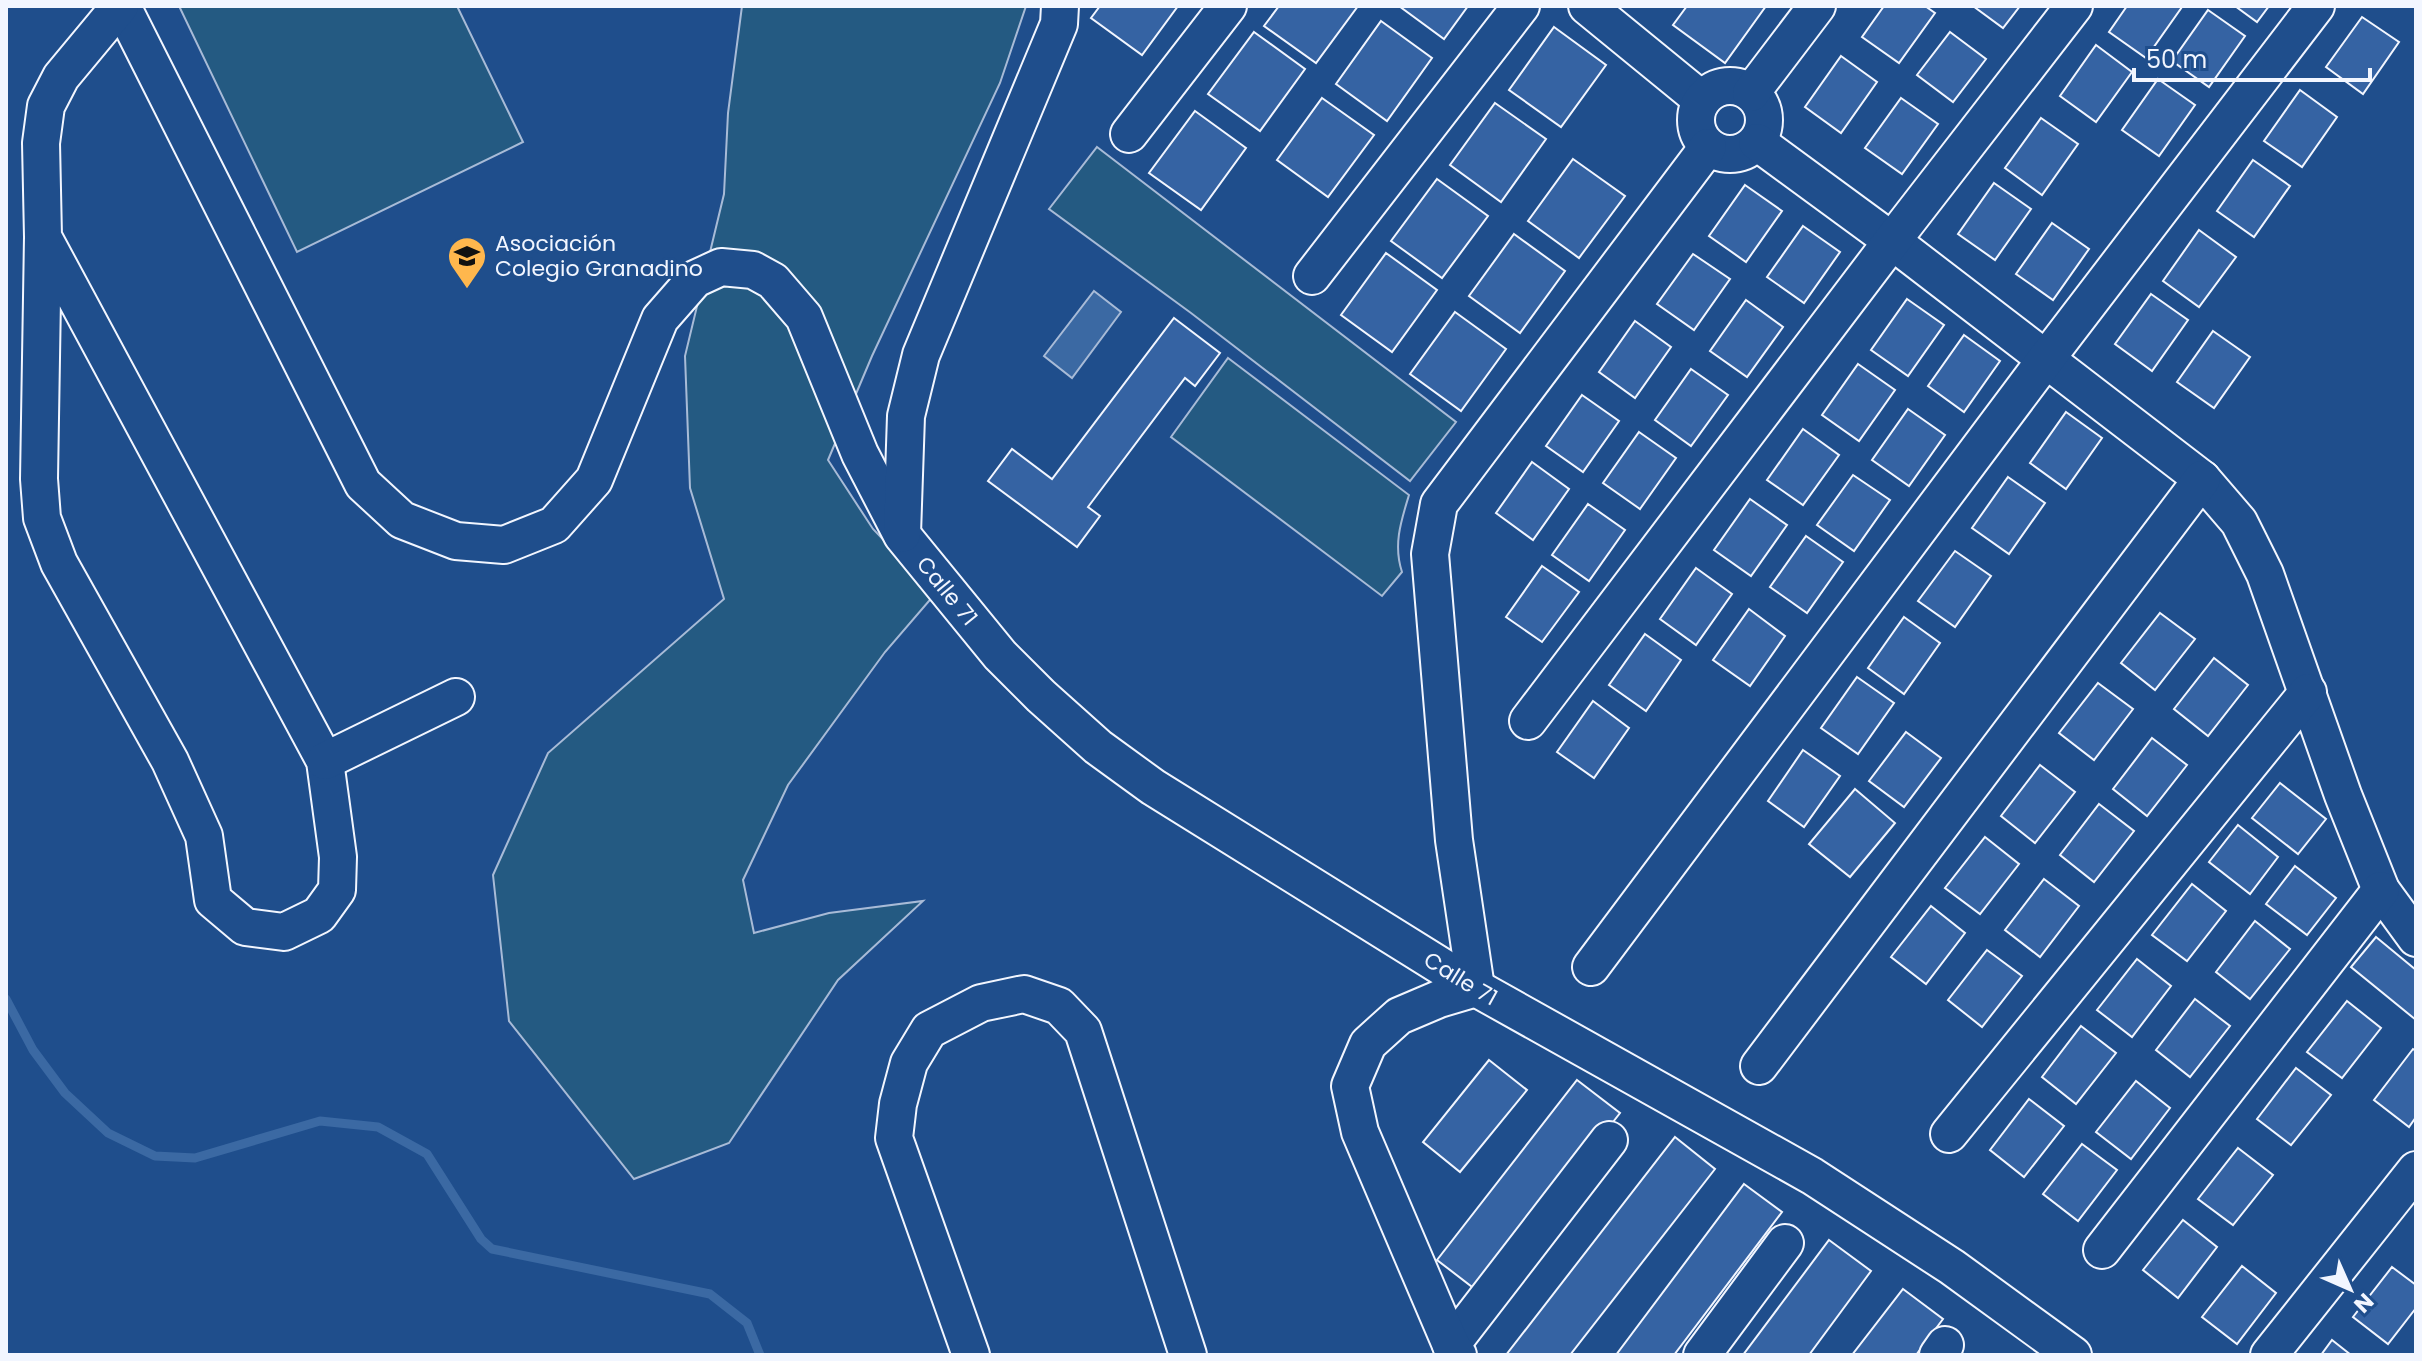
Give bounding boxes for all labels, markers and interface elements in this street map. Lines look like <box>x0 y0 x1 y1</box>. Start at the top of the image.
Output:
scale bar <box>2134 32 2370 82</box>
text: 50 m <box>2146 43 2207 76</box>
place label: Asociación Colegio Granadino <box>495 228 703 284</box>
school or university icon: Asociación Colegio Granadino <box>446 235 488 290</box>
street label: Calle 71 <box>909 550 985 632</box>
street label: Calle 71 <box>1418 944 1503 1013</box>
north arrow <box>2310 1249 2390 1329</box>
text: N <box>2347 1286 2381 1320</box>

